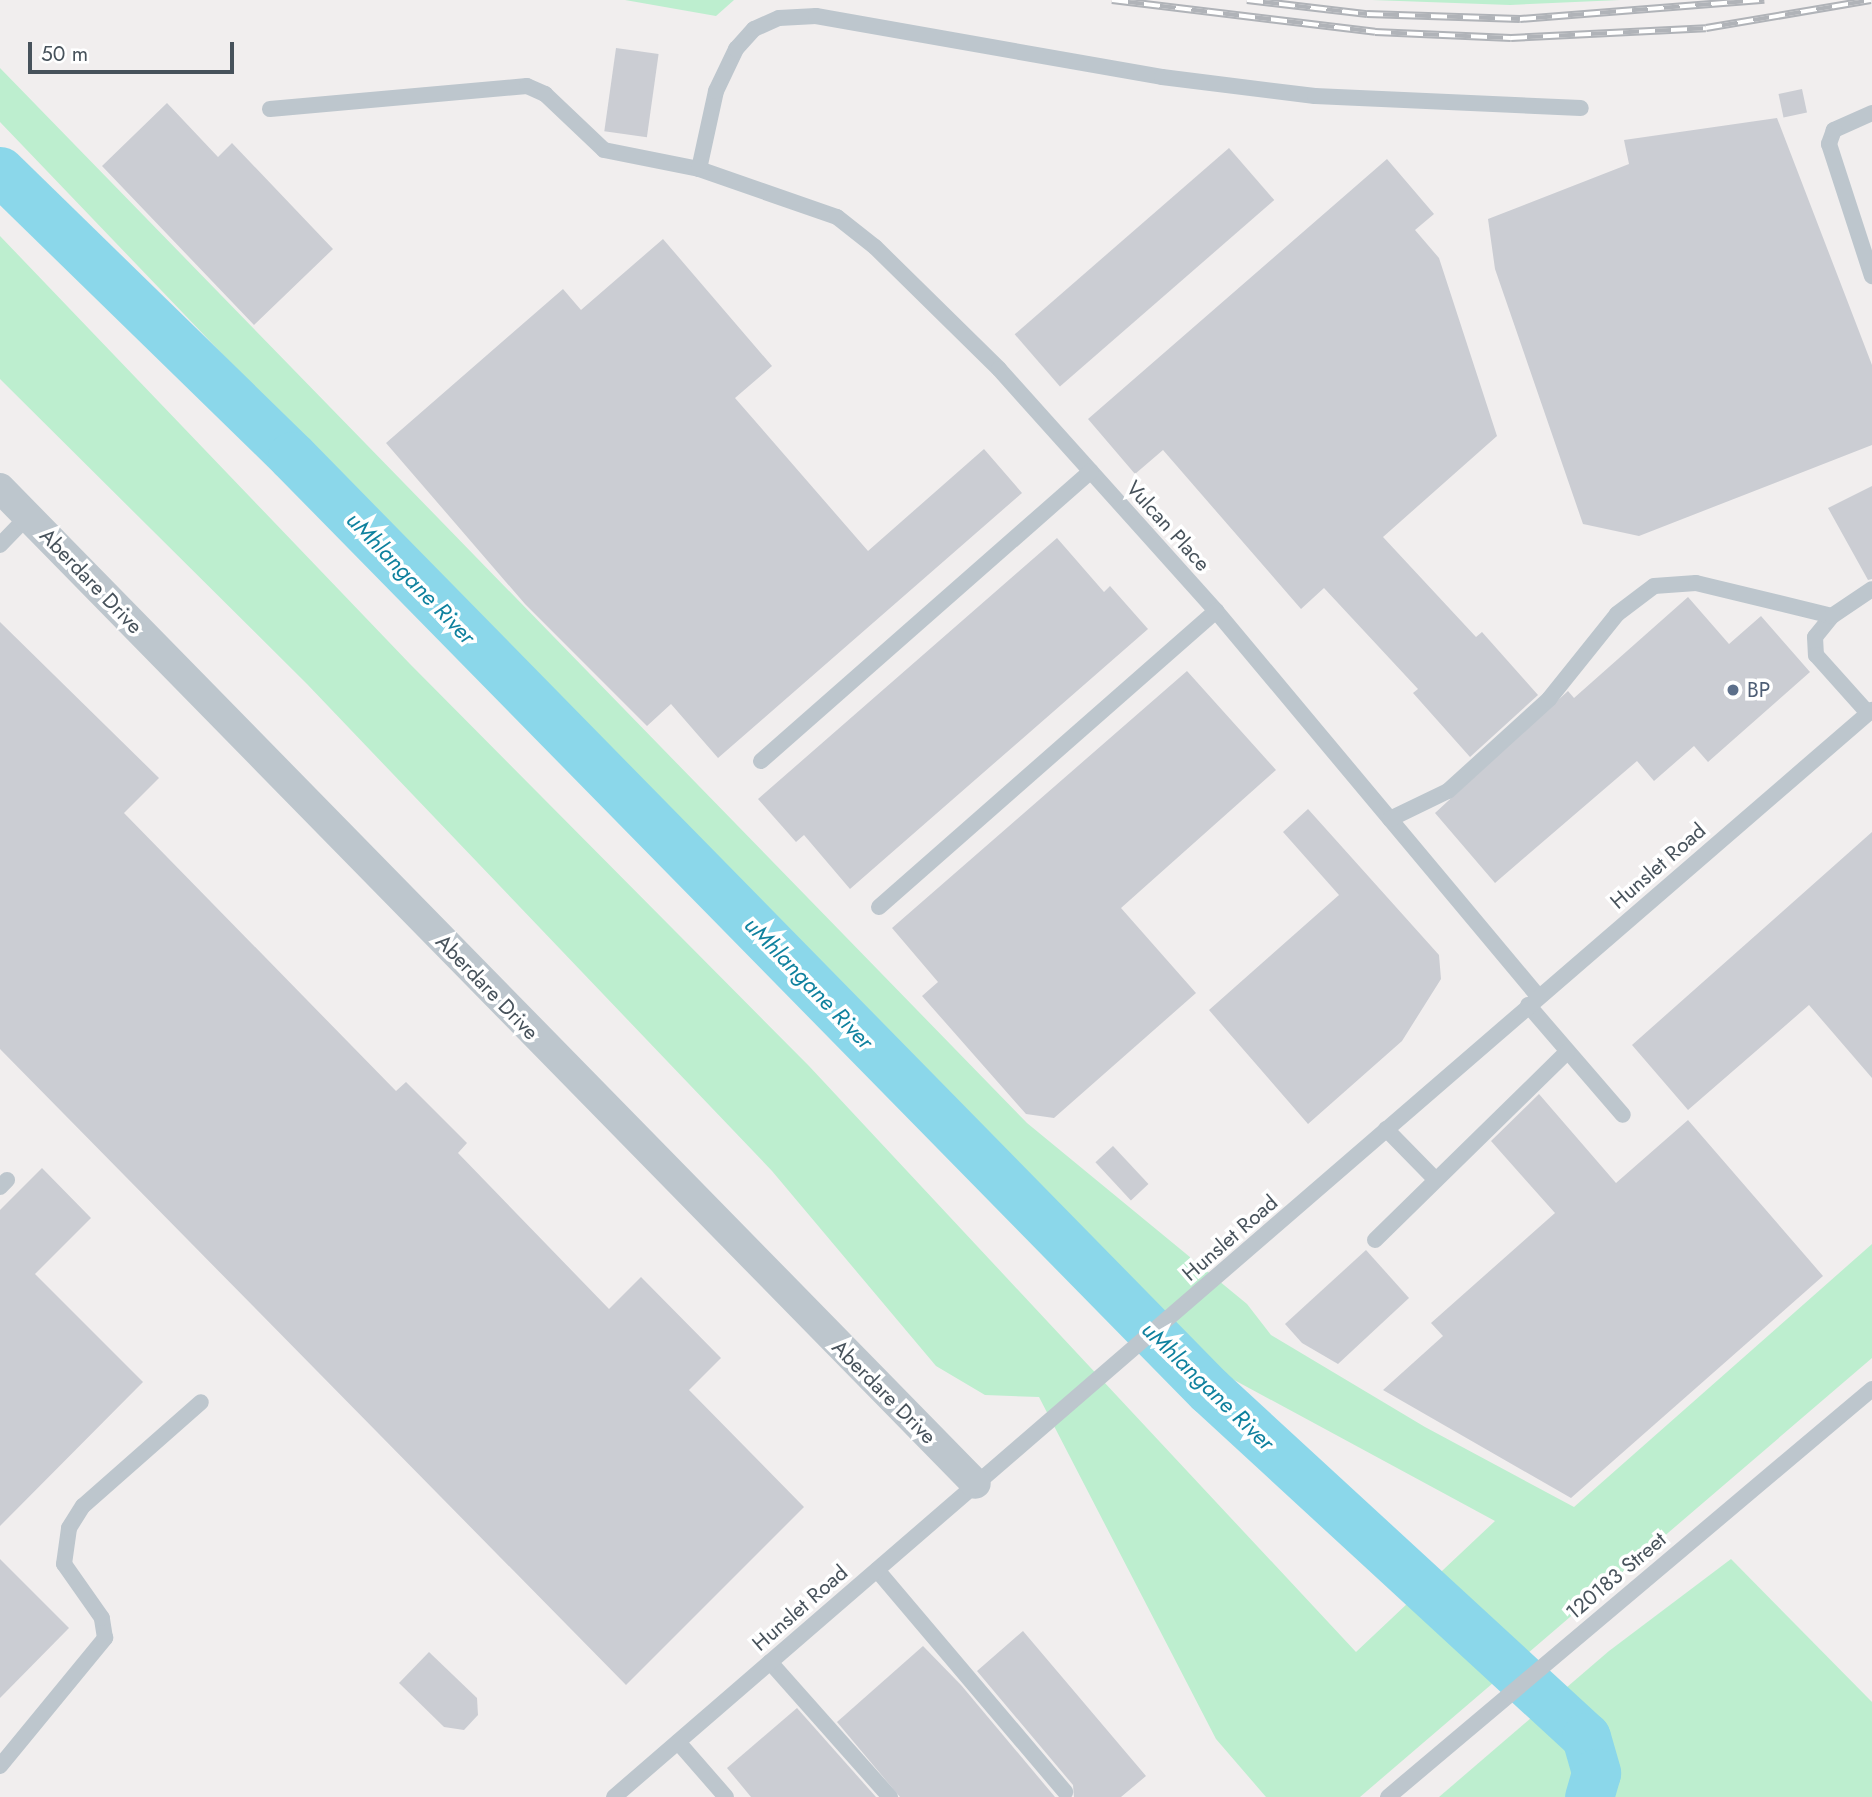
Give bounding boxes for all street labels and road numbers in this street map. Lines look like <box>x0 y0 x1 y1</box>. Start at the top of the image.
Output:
street label: Vulcan Place <box>1121 476 1215 576</box>
street label: Aberdare Drive <box>34 523 148 639</box>
street label: Hunslet Road <box>1605 818 1711 914</box>
street label: Aberdare Drive <box>430 929 544 1045</box>
street label: Hunslet Road <box>1177 1190 1283 1286</box>
street label: Aberdare Drive <box>827 1335 941 1449</box>
street label: 120183 Street <box>1561 1527 1671 1625</box>
street label: Hunslet Road <box>747 1560 853 1656</box>

